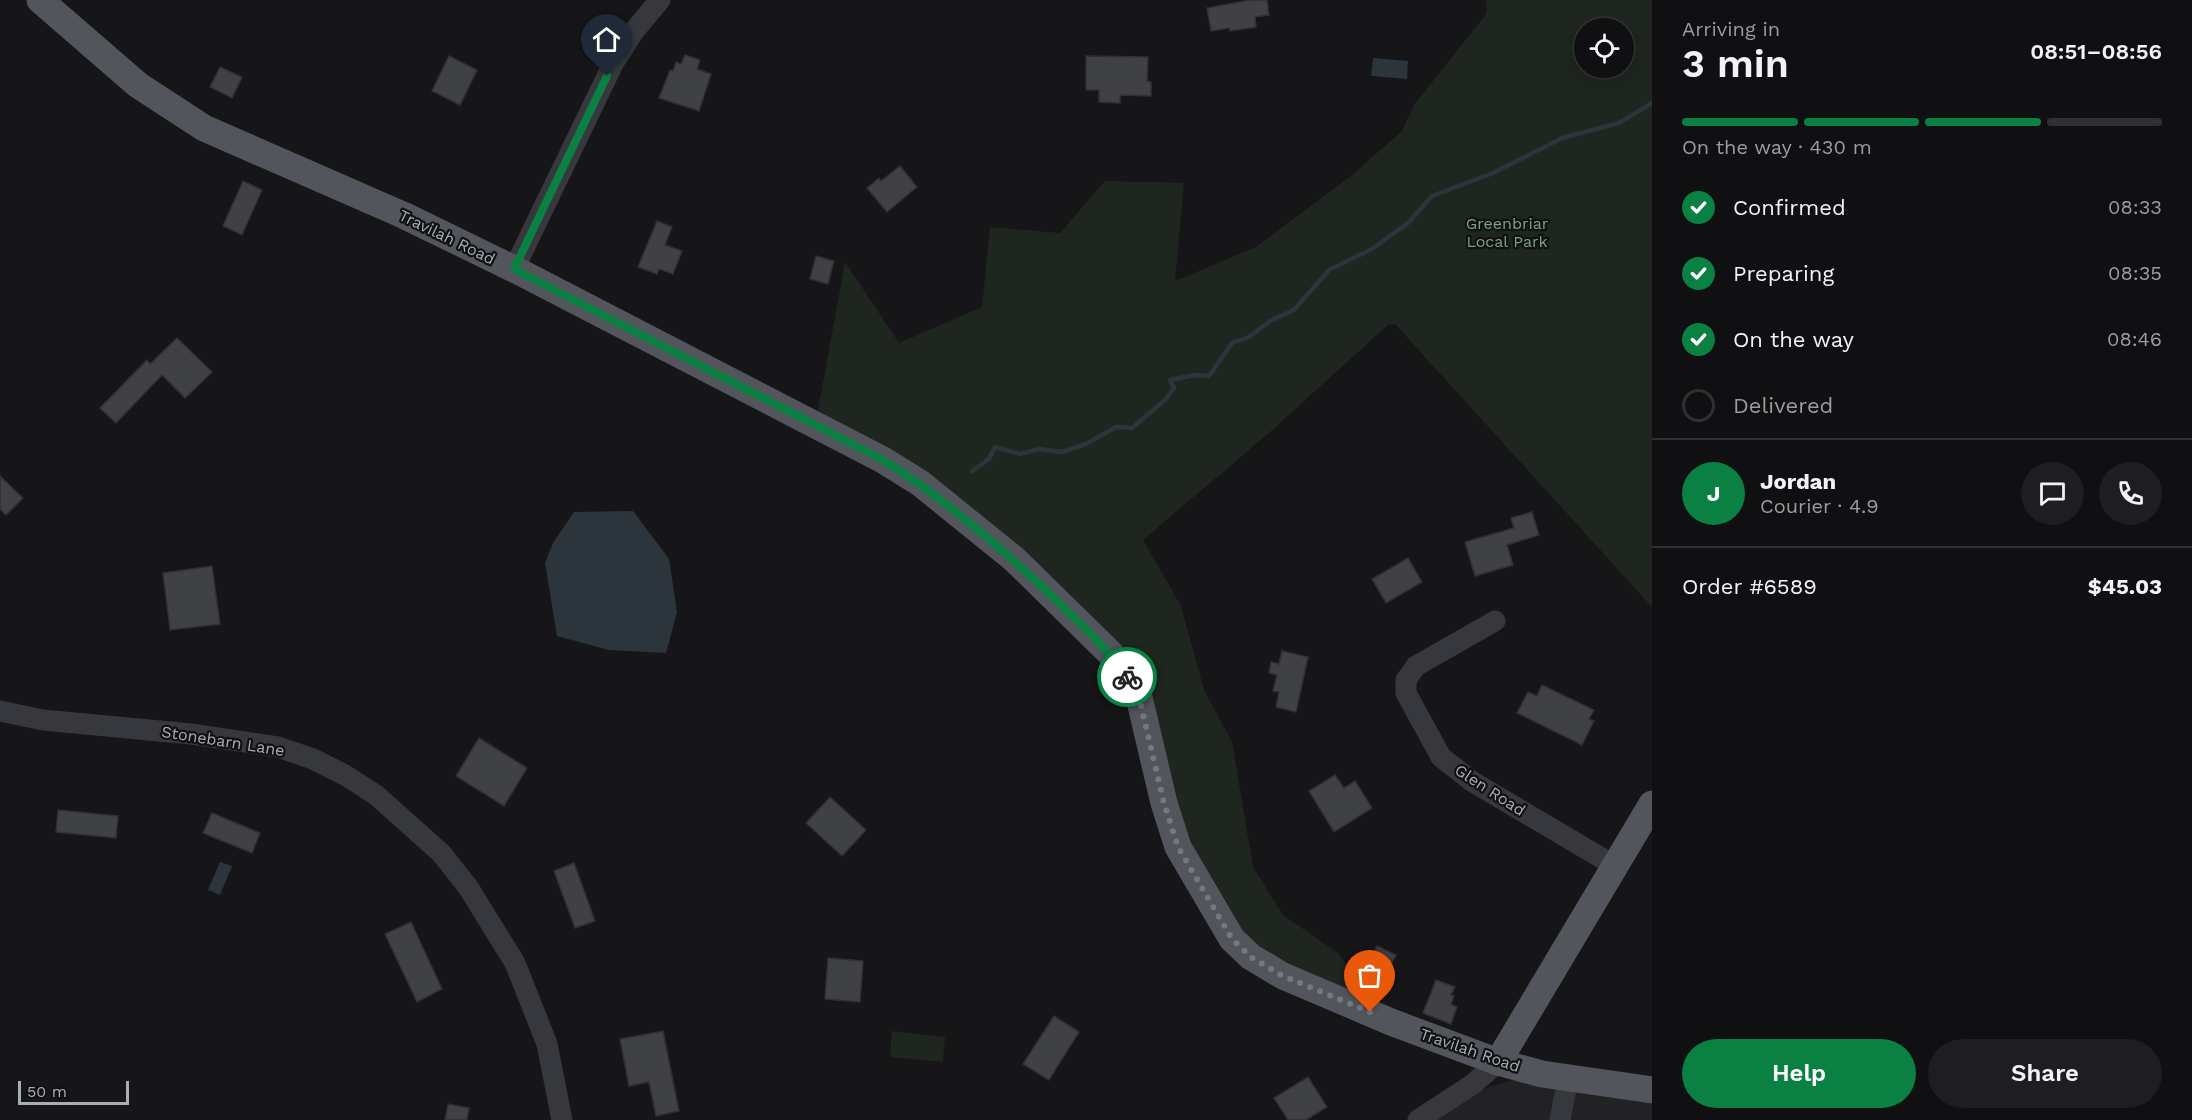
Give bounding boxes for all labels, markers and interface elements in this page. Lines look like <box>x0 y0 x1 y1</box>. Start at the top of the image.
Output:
pin <box>581 14 632 76</box>
text: Arriving in <box>1682 17 1780 41</box>
map controls <box>1574 18 1634 78</box>
button: locate <box>1574 18 1634 78</box>
icon: home <box>590 23 623 56</box>
text: 08:51–08:56 <box>2030 39 2162 64</box>
text: 3 min <box>1682 41 1789 86</box>
text: On the way · 430 m <box>1682 135 1872 159</box>
icon: check <box>1682 191 1715 224</box>
text: Confirmed <box>1733 195 1846 220</box>
text: 08:33 <box>2108 195 2162 219</box>
street label: Travilah Road <box>396 206 498 268</box>
park label: Greenbriar Local Park <box>1466 214 1549 251</box>
icon: check <box>1682 257 1715 290</box>
text: Preparing <box>1733 261 1834 286</box>
text: 08:35 <box>2108 261 2162 285</box>
icon: check <box>1682 323 1715 356</box>
text: On the way <box>1733 327 1854 352</box>
text: 08:46 <box>2107 327 2162 351</box>
text: Delivered <box>1733 393 1833 418</box>
button: chat <box>2021 462 2084 525</box>
button: phone <box>2099 462 2162 525</box>
text: Jordan <box>1760 469 1836 494</box>
text: J <box>1707 481 1720 506</box>
text: Courier · 4.9 <box>1760 494 1879 518</box>
text: Order #6589 <box>1682 574 1817 599</box>
text: $45.03 <box>2088 574 2162 599</box>
courier <box>1097 647 1157 707</box>
icon: bike <box>1111 661 1144 694</box>
street label: Stonebarn Lane <box>160 722 286 760</box>
street label: Glen Road <box>1451 760 1529 820</box>
pin <box>1344 950 1395 1012</box>
icon: bag <box>1353 959 1386 992</box>
street label: Travilah Road <box>1417 1024 1523 1076</box>
button: Help <box>1682 1039 1916 1108</box>
button: Share <box>1928 1039 2162 1108</box>
scale bar <box>18 1078 129 1106</box>
text: 50 m <box>27 1082 67 1101</box>

